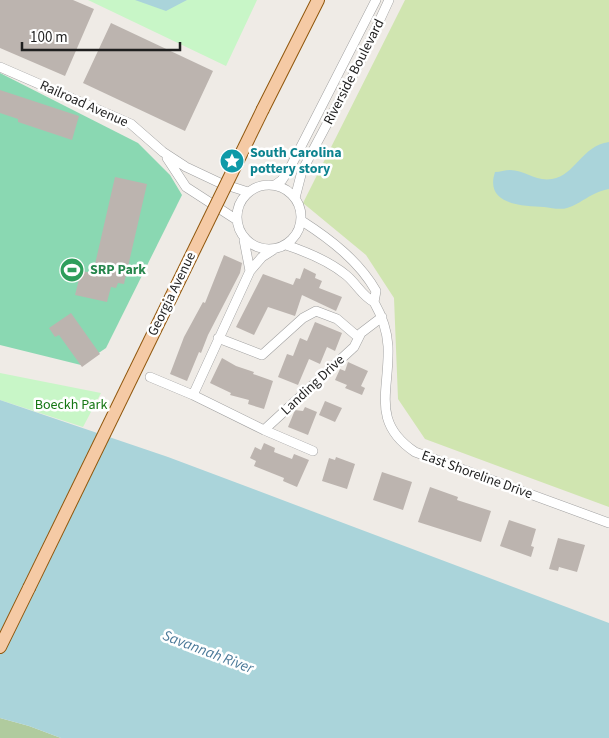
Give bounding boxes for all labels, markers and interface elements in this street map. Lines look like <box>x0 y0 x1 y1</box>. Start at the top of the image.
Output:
street label: Riverside Boulevard <box>319 16 389 128</box>
scale bar <box>22 20 180 52</box>
text: 100 m <box>30 27 68 48</box>
street label: Railroad Avenue <box>37 76 131 132</box>
place label: South Carolina pottery story <box>250 143 342 179</box>
place icon: South Carolina pottery story <box>219 148 245 174</box>
street label: Georgia Avenue <box>143 249 201 339</box>
sports icon: SRP Park <box>59 257 85 283</box>
place label: SRP Park <box>90 260 146 280</box>
street label: Landing Drive <box>277 350 349 420</box>
park label: Boeckh Park <box>35 395 107 415</box>
street label: East Shoreline Drive <box>419 446 535 504</box>
water label: Savannah River <box>159 625 257 679</box>

